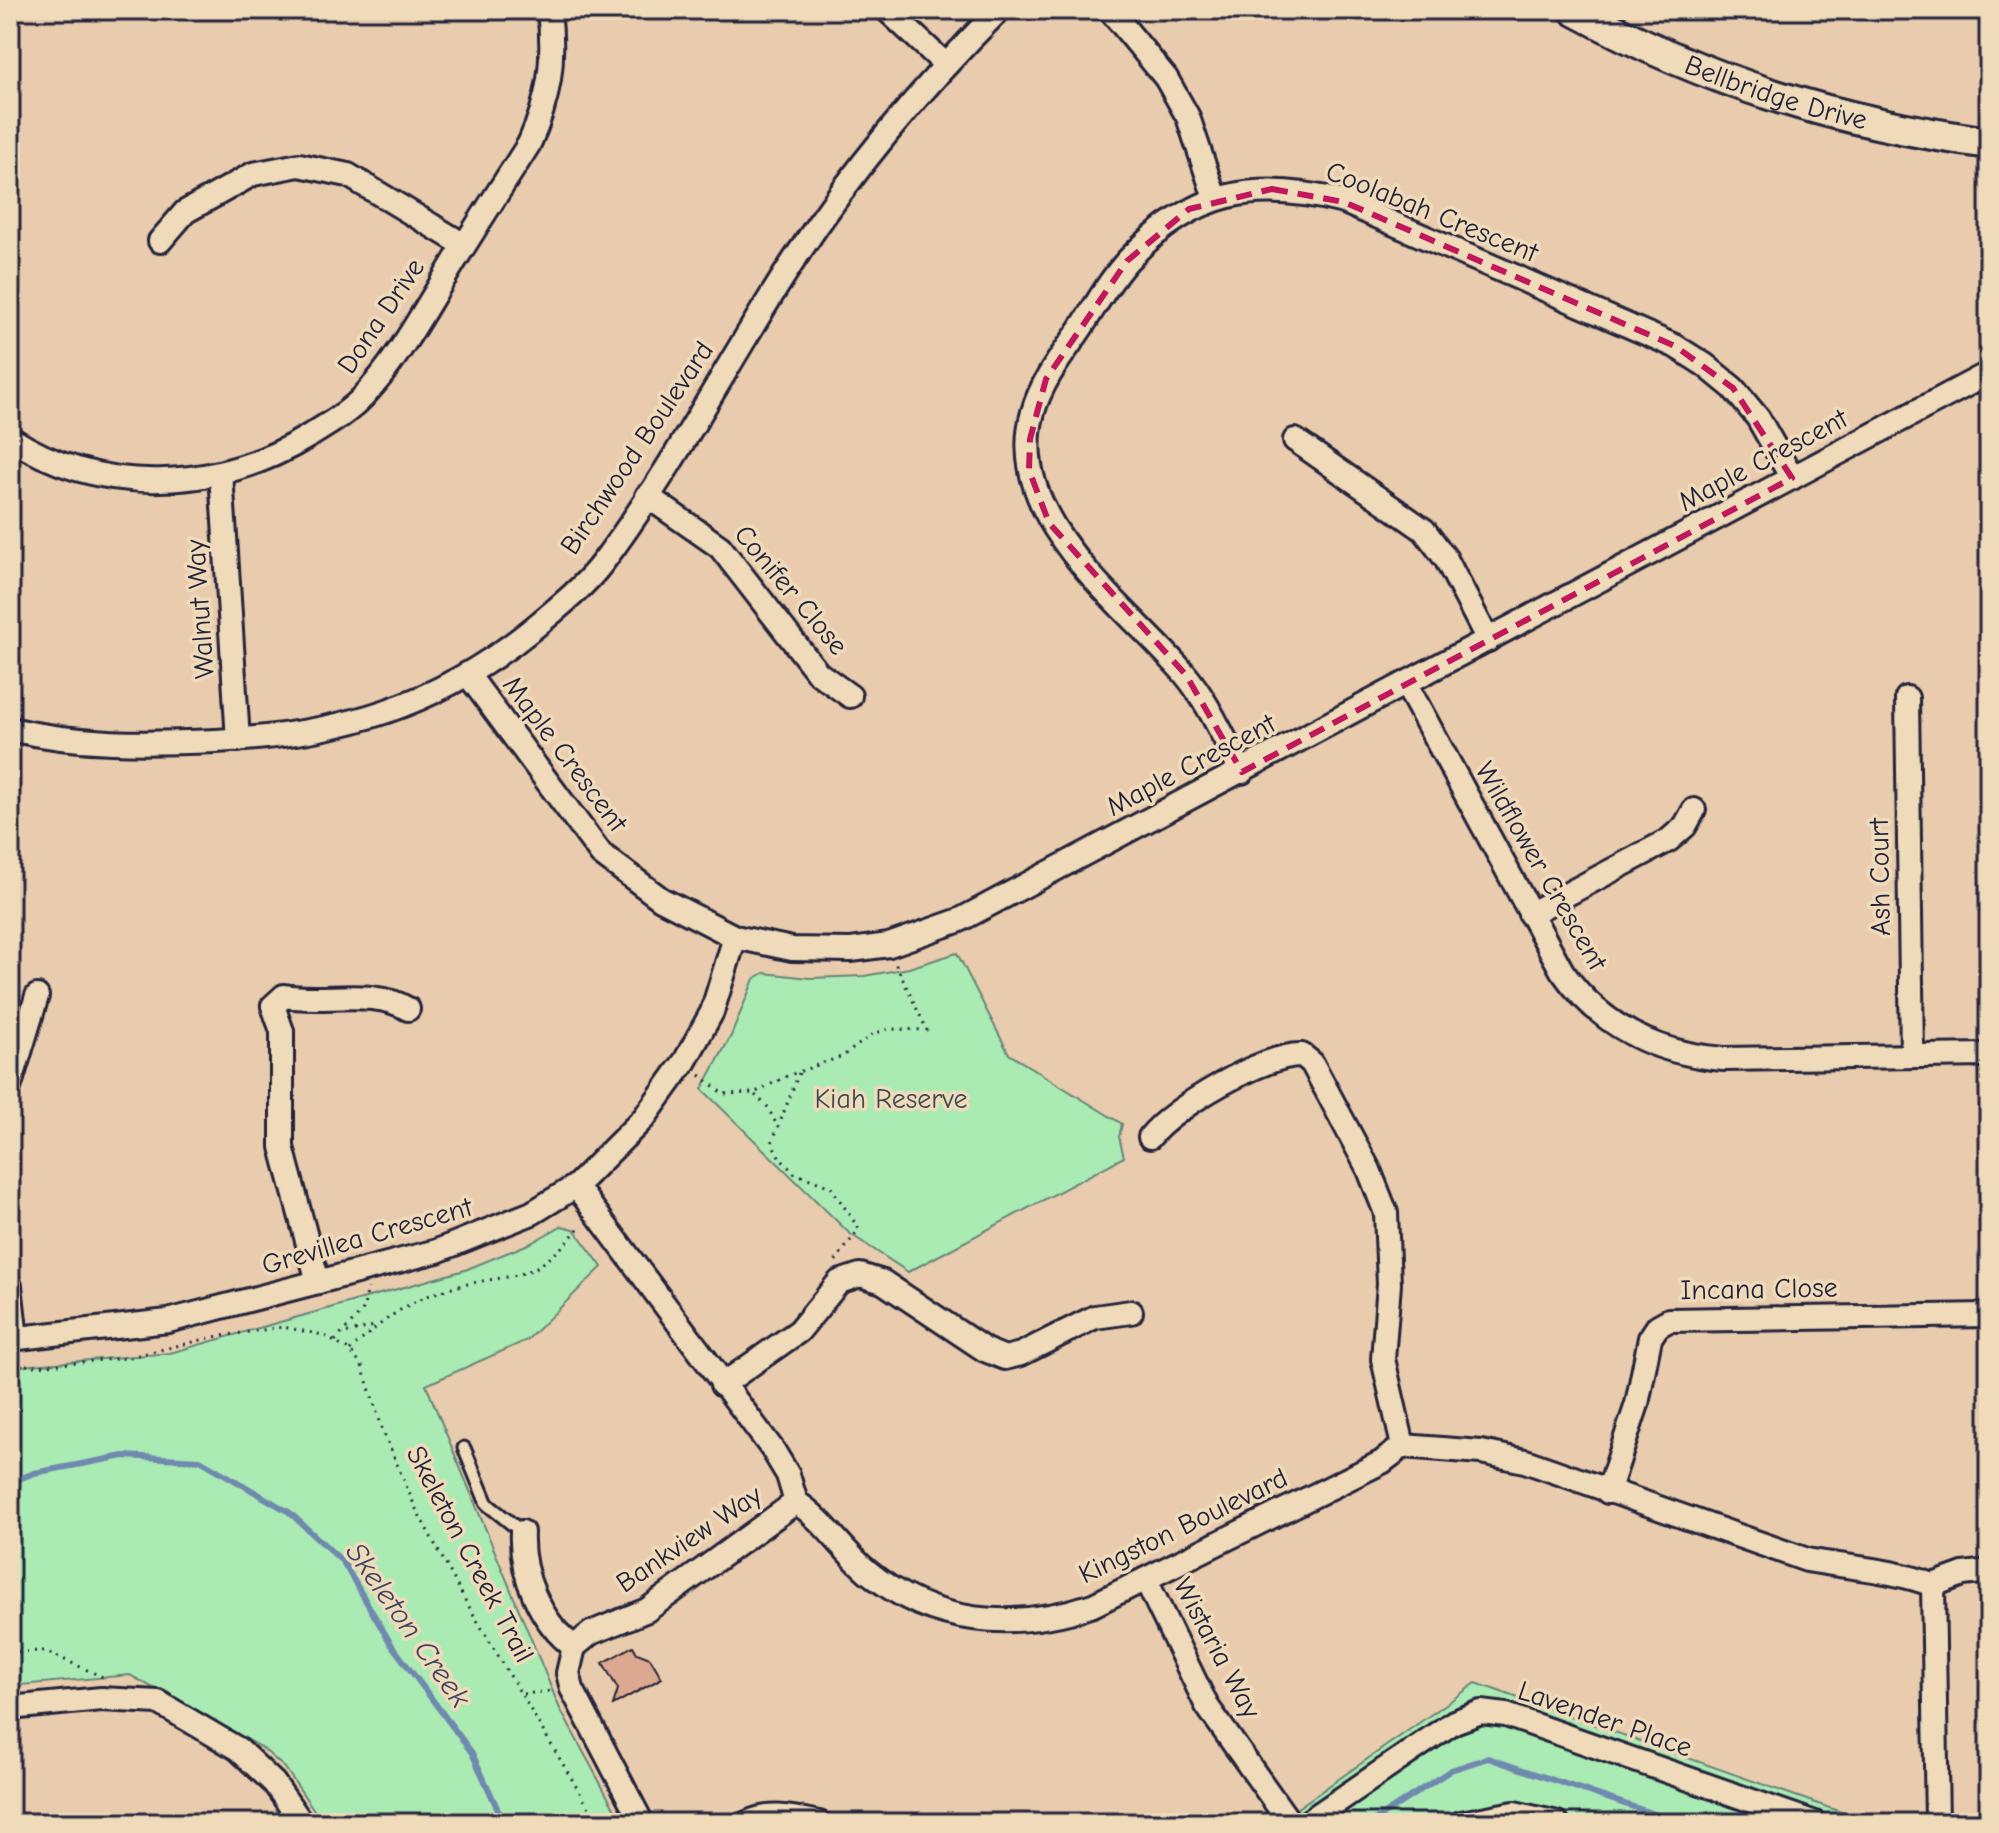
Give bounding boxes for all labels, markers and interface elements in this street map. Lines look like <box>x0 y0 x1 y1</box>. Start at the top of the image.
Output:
street label: Bellbridge Drive <box>1680 49 1870 136</box>
street label: Coolabah Crescent <box>1321 155 1543 269</box>
street label: Dona Drive <box>331 252 431 380</box>
street label: Birchwood Boulevard <box>554 335 720 561</box>
street label: Maple Crescent <box>1673 402 1854 518</box>
street label: Conifer Close <box>728 519 854 661</box>
street label: Walnut Way <box>179 538 221 680</box>
street label: Maple Crescent <box>496 670 635 839</box>
street label: Maple Crescent <box>1101 707 1282 823</box>
street label: Wildflower Crescent <box>1468 756 1614 977</box>
street label: Ash Court <box>1863 817 1897 936</box>
park label: Kiah Reserve <box>814 1083 968 1115</box>
street label: Grevillea Crescent <box>258 1190 477 1281</box>
street label: Incana Close <box>1680 1272 1838 1306</box>
street label: Skeleton Creek Trail <box>399 1440 541 1668</box>
street label: Kingston Boulevard <box>1073 1462 1293 1590</box>
street label: Bankview Way <box>610 1478 768 1599</box>
water label: Skeleton Creek <box>338 1535 478 1715</box>
street label: Wistaria Way <box>1167 1572 1268 1724</box>
street label: Lavender Place <box>1514 1674 1696 1764</box>

